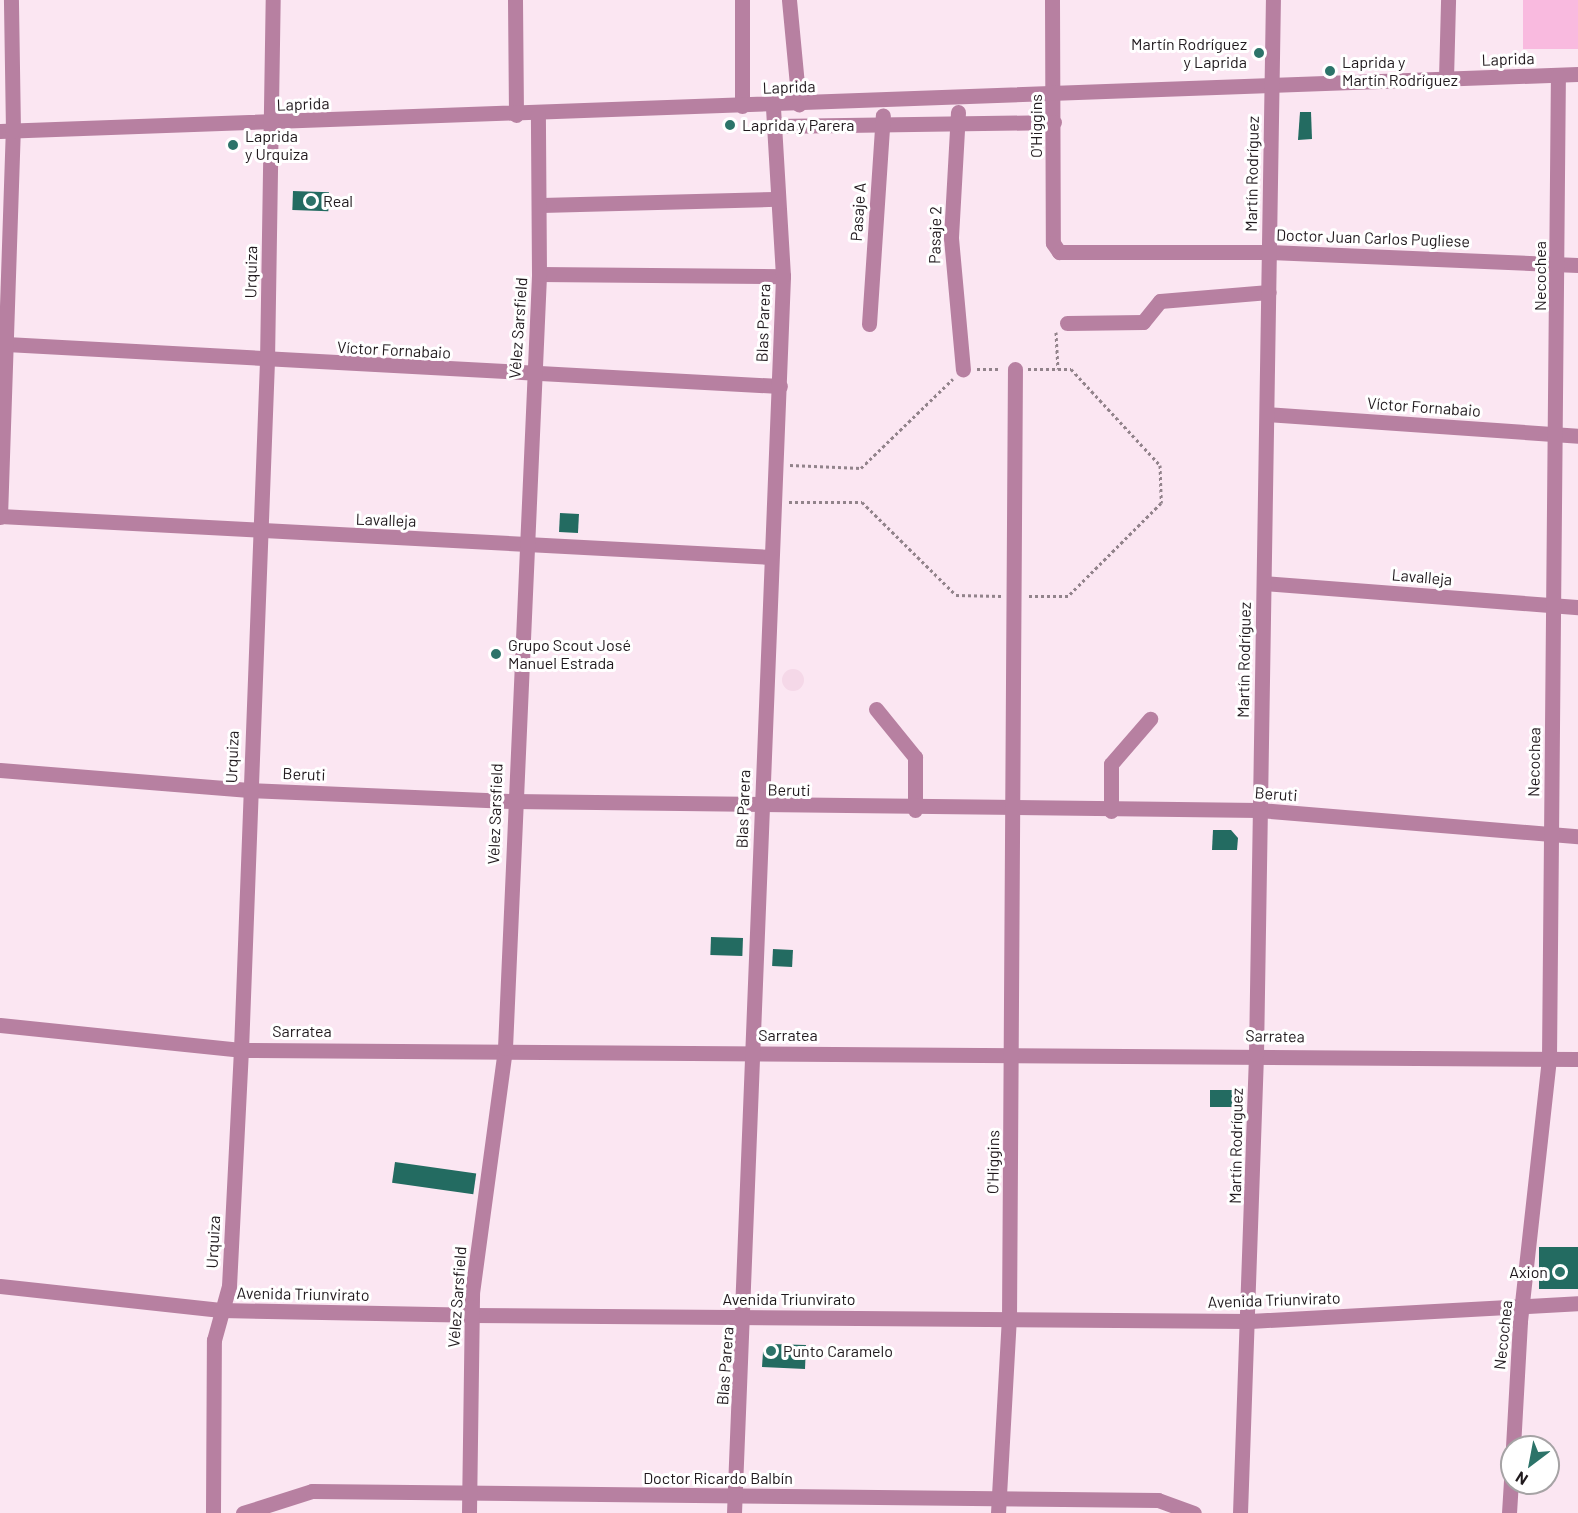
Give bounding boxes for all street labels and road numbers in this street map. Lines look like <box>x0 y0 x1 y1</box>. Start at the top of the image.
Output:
street label: Laprida <box>1481 48 1535 70</box>
street label: Laprida <box>762 76 816 98</box>
street label: Laprida <box>276 93 330 115</box>
street label: O'Higgins <box>1026 94 1046 158</box>
street label: Martín Rodríguez <box>1241 116 1263 232</box>
street label: Pasaje A <box>846 182 870 242</box>
street label: Pasaje 2 <box>925 206 945 264</box>
street label: Doctor Juan Carlos Pugliese <box>1276 225 1470 251</box>
street label: Necochea <box>1530 241 1550 311</box>
street label: Urquiza <box>241 245 261 299</box>
street label: Vélez Sarsfield <box>505 277 531 379</box>
street label: Blas Parera <box>752 283 774 363</box>
street label: Víctor Fornabaio <box>337 337 451 363</box>
street label: Víctor Fornabaio <box>1366 393 1482 421</box>
street label: Lavalleja <box>355 509 417 531</box>
street label: Lavalleja <box>1391 565 1453 589</box>
street label: Martín Rodríguez <box>1233 602 1255 718</box>
street label: Necochea <box>1524 727 1544 797</box>
street label: Urquiza <box>221 730 243 784</box>
street label: Vélez Sarsfield <box>484 763 506 865</box>
street label: Beruti <box>282 764 326 784</box>
street label: Blas Parera <box>732 769 754 849</box>
street label: Beruti <box>767 780 811 800</box>
street label: Beruti <box>1254 783 1298 805</box>
street label: Sarratea <box>272 1021 332 1041</box>
street label: Sarratea <box>758 1025 818 1045</box>
street label: Sarratea <box>1245 1026 1305 1046</box>
street label: Martín Rodríguez <box>1225 1088 1247 1204</box>
street label: O'Higgins <box>983 1130 1003 1194</box>
street label: Urquiza <box>202 1215 224 1269</box>
street label: Vélez Sarsfield <box>444 1246 470 1348</box>
street label: Avenida Triunvirato <box>236 1283 370 1305</box>
street label: Avenida Triunvirato <box>1207 1288 1341 1312</box>
street label: Avenida Triunvirato <box>722 1289 856 1309</box>
street label: Necochea <box>1490 1299 1516 1371</box>
street label: Blas Parera <box>713 1326 737 1406</box>
street label: Doctor Ricardo Balbín <box>643 1468 793 1488</box>

